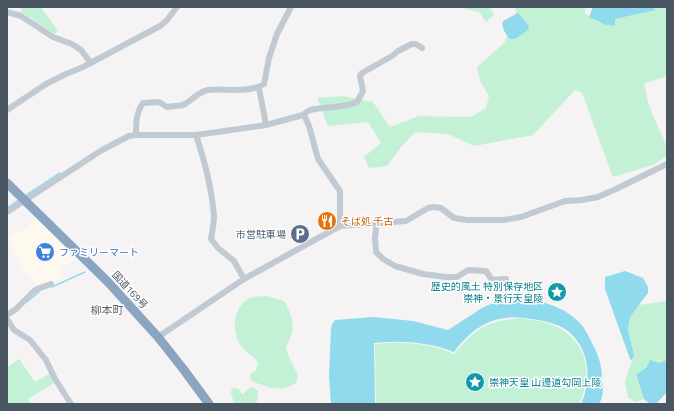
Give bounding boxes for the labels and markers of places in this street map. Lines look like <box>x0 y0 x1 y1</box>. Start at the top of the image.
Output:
restaurant icon: そば処 千古 <box>316 210 338 232</box>
place label: そば処 千古 <box>341 214 393 229</box>
parking icon: 市営駐車場 <box>289 223 311 245</box>
place label: 市営駐車場 <box>236 227 286 242</box>
supermarket icon: ファミリーマート <box>34 241 56 263</box>
place label: ファミリーマート <box>59 245 139 260</box>
place label: 歴史的風土 特別保存地区 崇神・景行天皇陵 <box>431 279 543 306</box>
place icon: 歴史的風土 特別保存地区 崇神・景行天皇陵 <box>546 281 568 303</box>
place icon: 崇神天皇 山邊道勾岡上陵 <box>464 371 486 393</box>
place label: 崇神天皇 山邊道勾岡上陵 <box>489 375 601 390</box>

